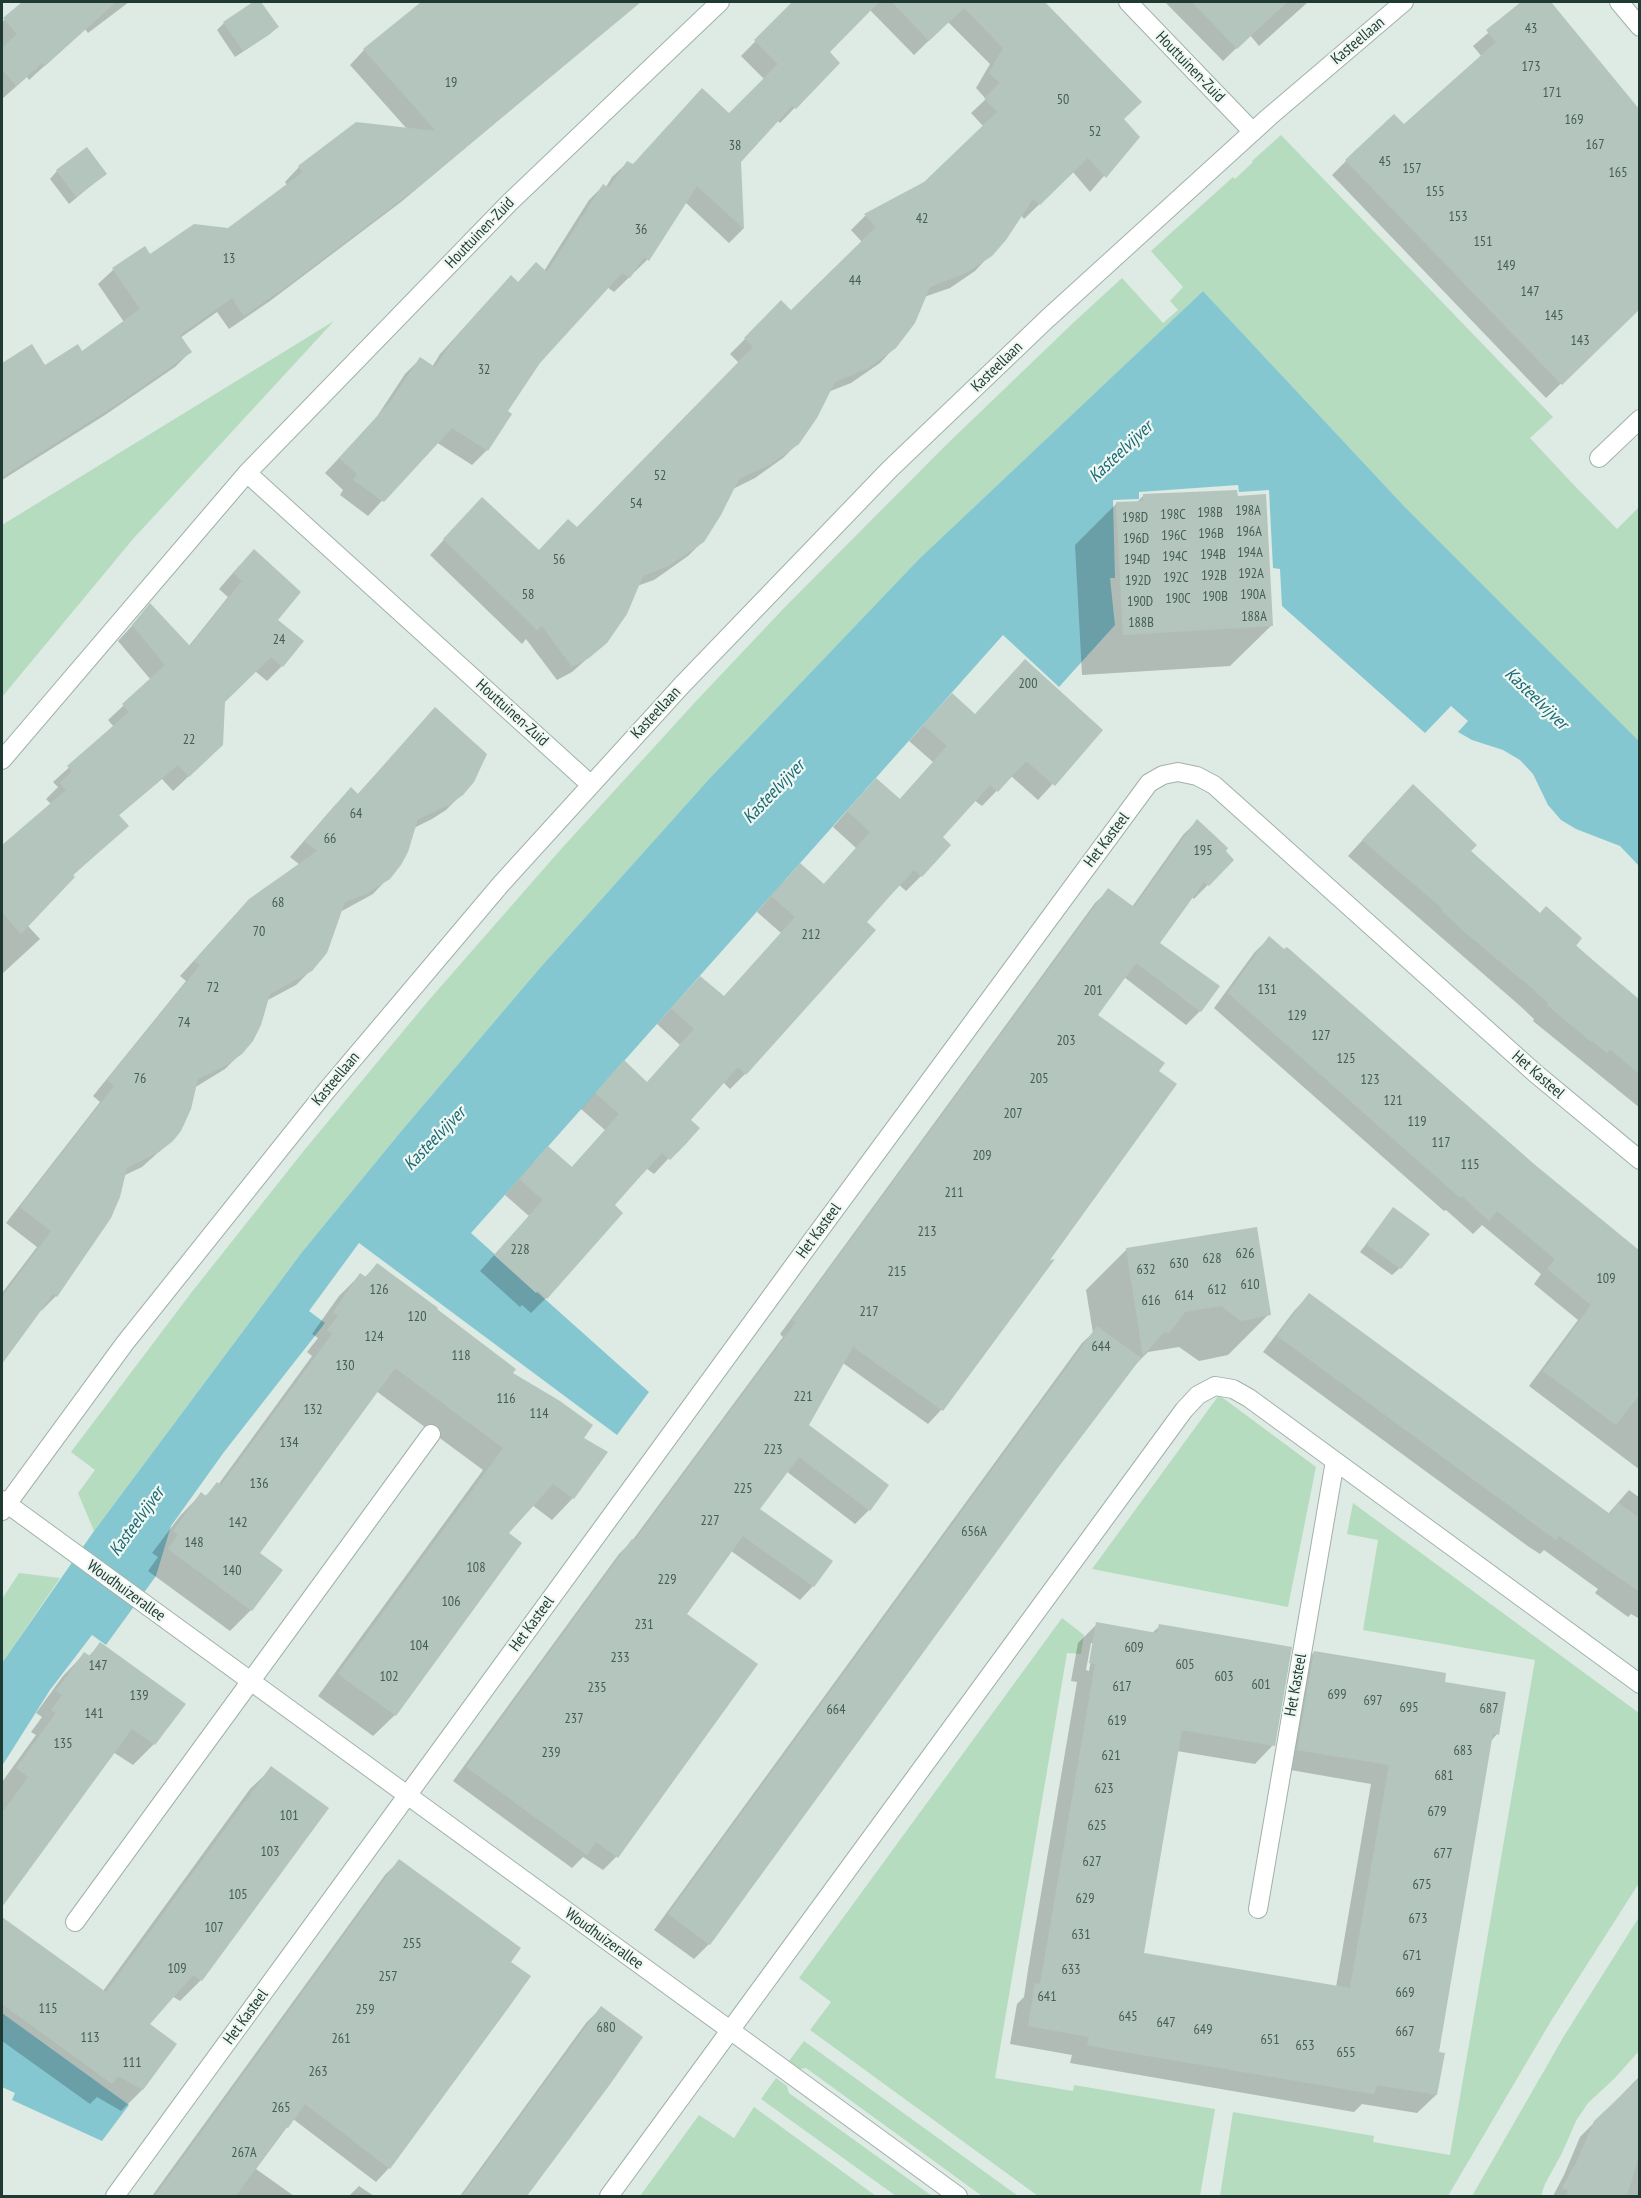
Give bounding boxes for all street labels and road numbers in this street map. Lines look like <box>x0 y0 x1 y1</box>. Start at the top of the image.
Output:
street label: Kasteellaan <box>1327 13 1389 69</box>
street label: Houttuinen-Zuid <box>1151 28 1229 106</box>
street label: Houttuinen-Zuid <box>441 194 519 272</box>
street label: Kasteellaan <box>967 338 1027 396</box>
street label: Houttuinen-Zuid <box>472 675 552 751</box>
street label: Kasteellaan <box>627 683 685 743</box>
street label: Het Kasteel <box>1080 809 1134 871</box>
street label: Het Kasteel <box>1508 1047 1568 1103</box>
street label: Kasteellaan <box>308 1048 364 1110</box>
street label: Het Kasteel <box>793 1200 845 1262</box>
street label: Woudhuizerallee <box>83 1556 169 1626</box>
street label: Het Kasteel <box>506 1593 558 1655</box>
street label: Het Kasteel <box>1281 1652 1311 1718</box>
street label: Woudhuizerallee <box>561 1904 647 1974</box>
street label: Het Kasteel <box>220 1986 272 2048</box>

